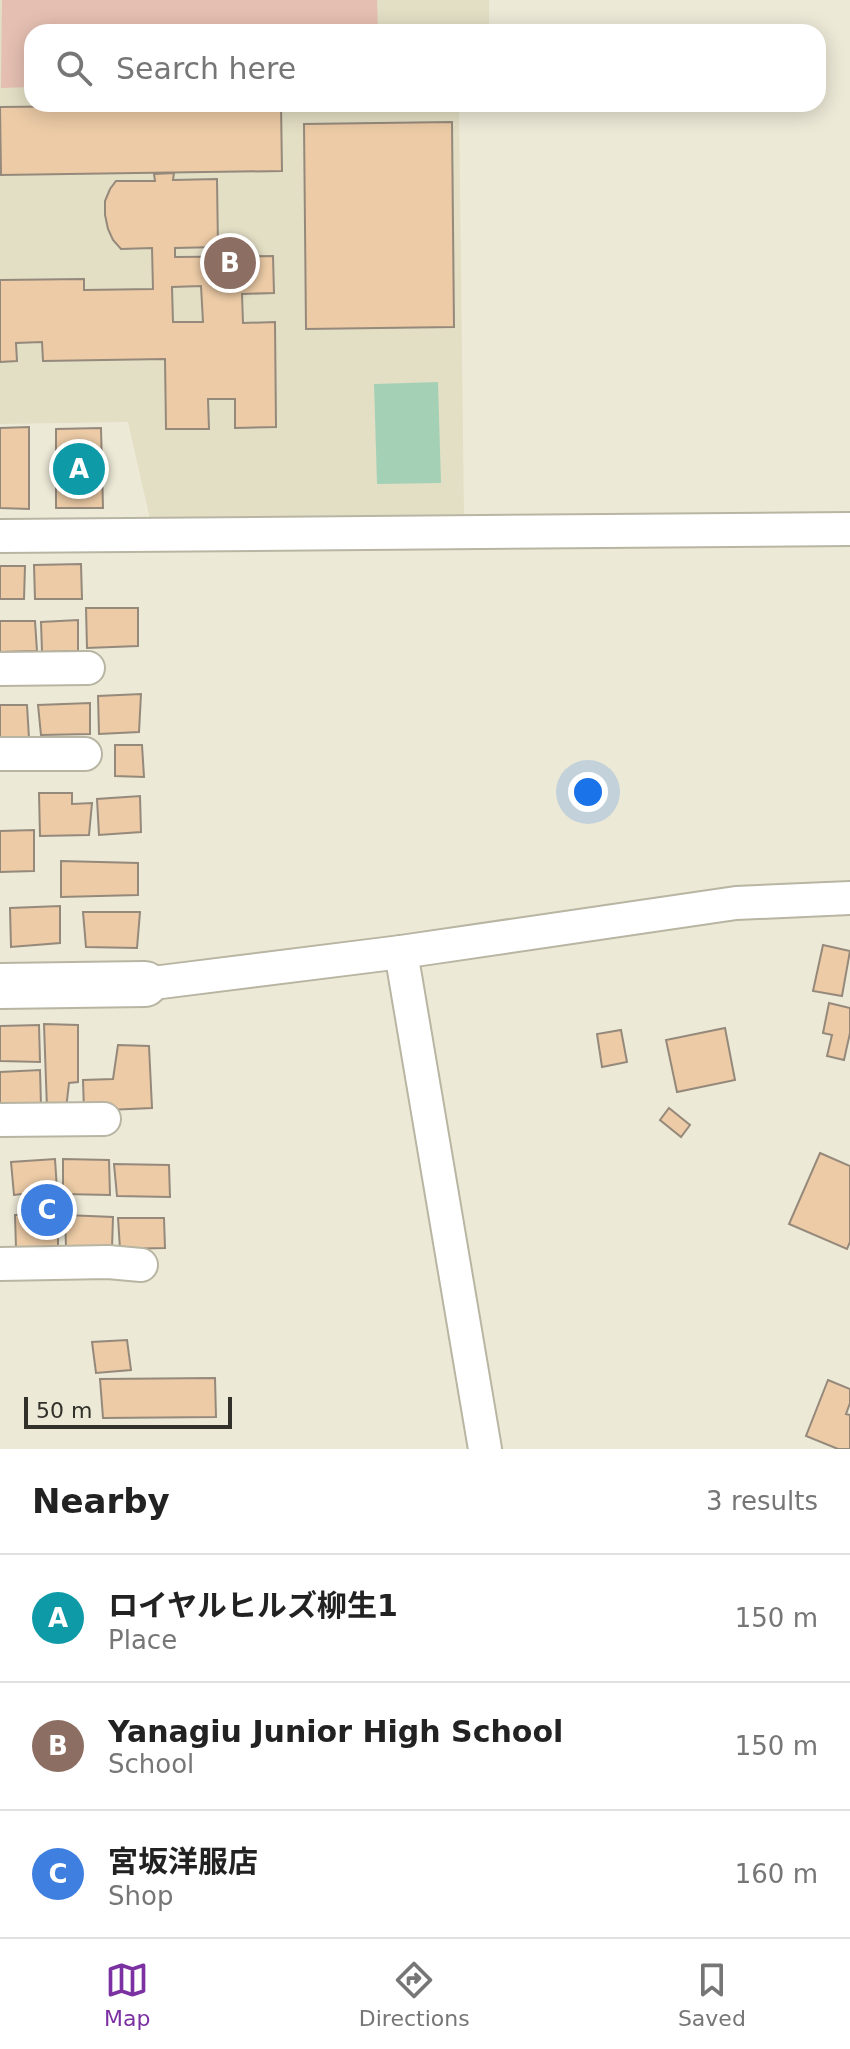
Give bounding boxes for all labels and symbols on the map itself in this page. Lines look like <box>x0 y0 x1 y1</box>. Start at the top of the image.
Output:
pin: B <box>204 233 256 293</box>
pin: A <box>53 439 105 499</box>
your location <box>568 772 608 812</box>
pin: C <box>21 1180 73 1240</box>
scale bar <box>24 1393 232 1429</box>

